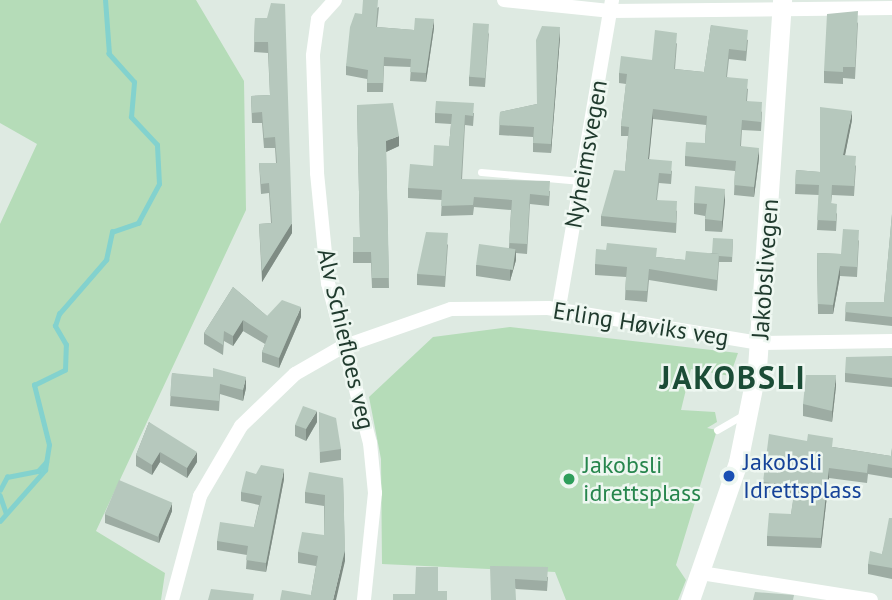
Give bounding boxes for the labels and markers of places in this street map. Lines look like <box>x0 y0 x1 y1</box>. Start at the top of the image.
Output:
place label: Jakobsli Idrettsplass <box>743 448 862 504</box>
place label: Jakobsli idrettsplass <box>583 451 701 507</box>
marker: Jakobsli Idrettsplass <box>721 468 737 484</box>
marker: Jakobsli idrettsplass <box>561 471 577 487</box>

